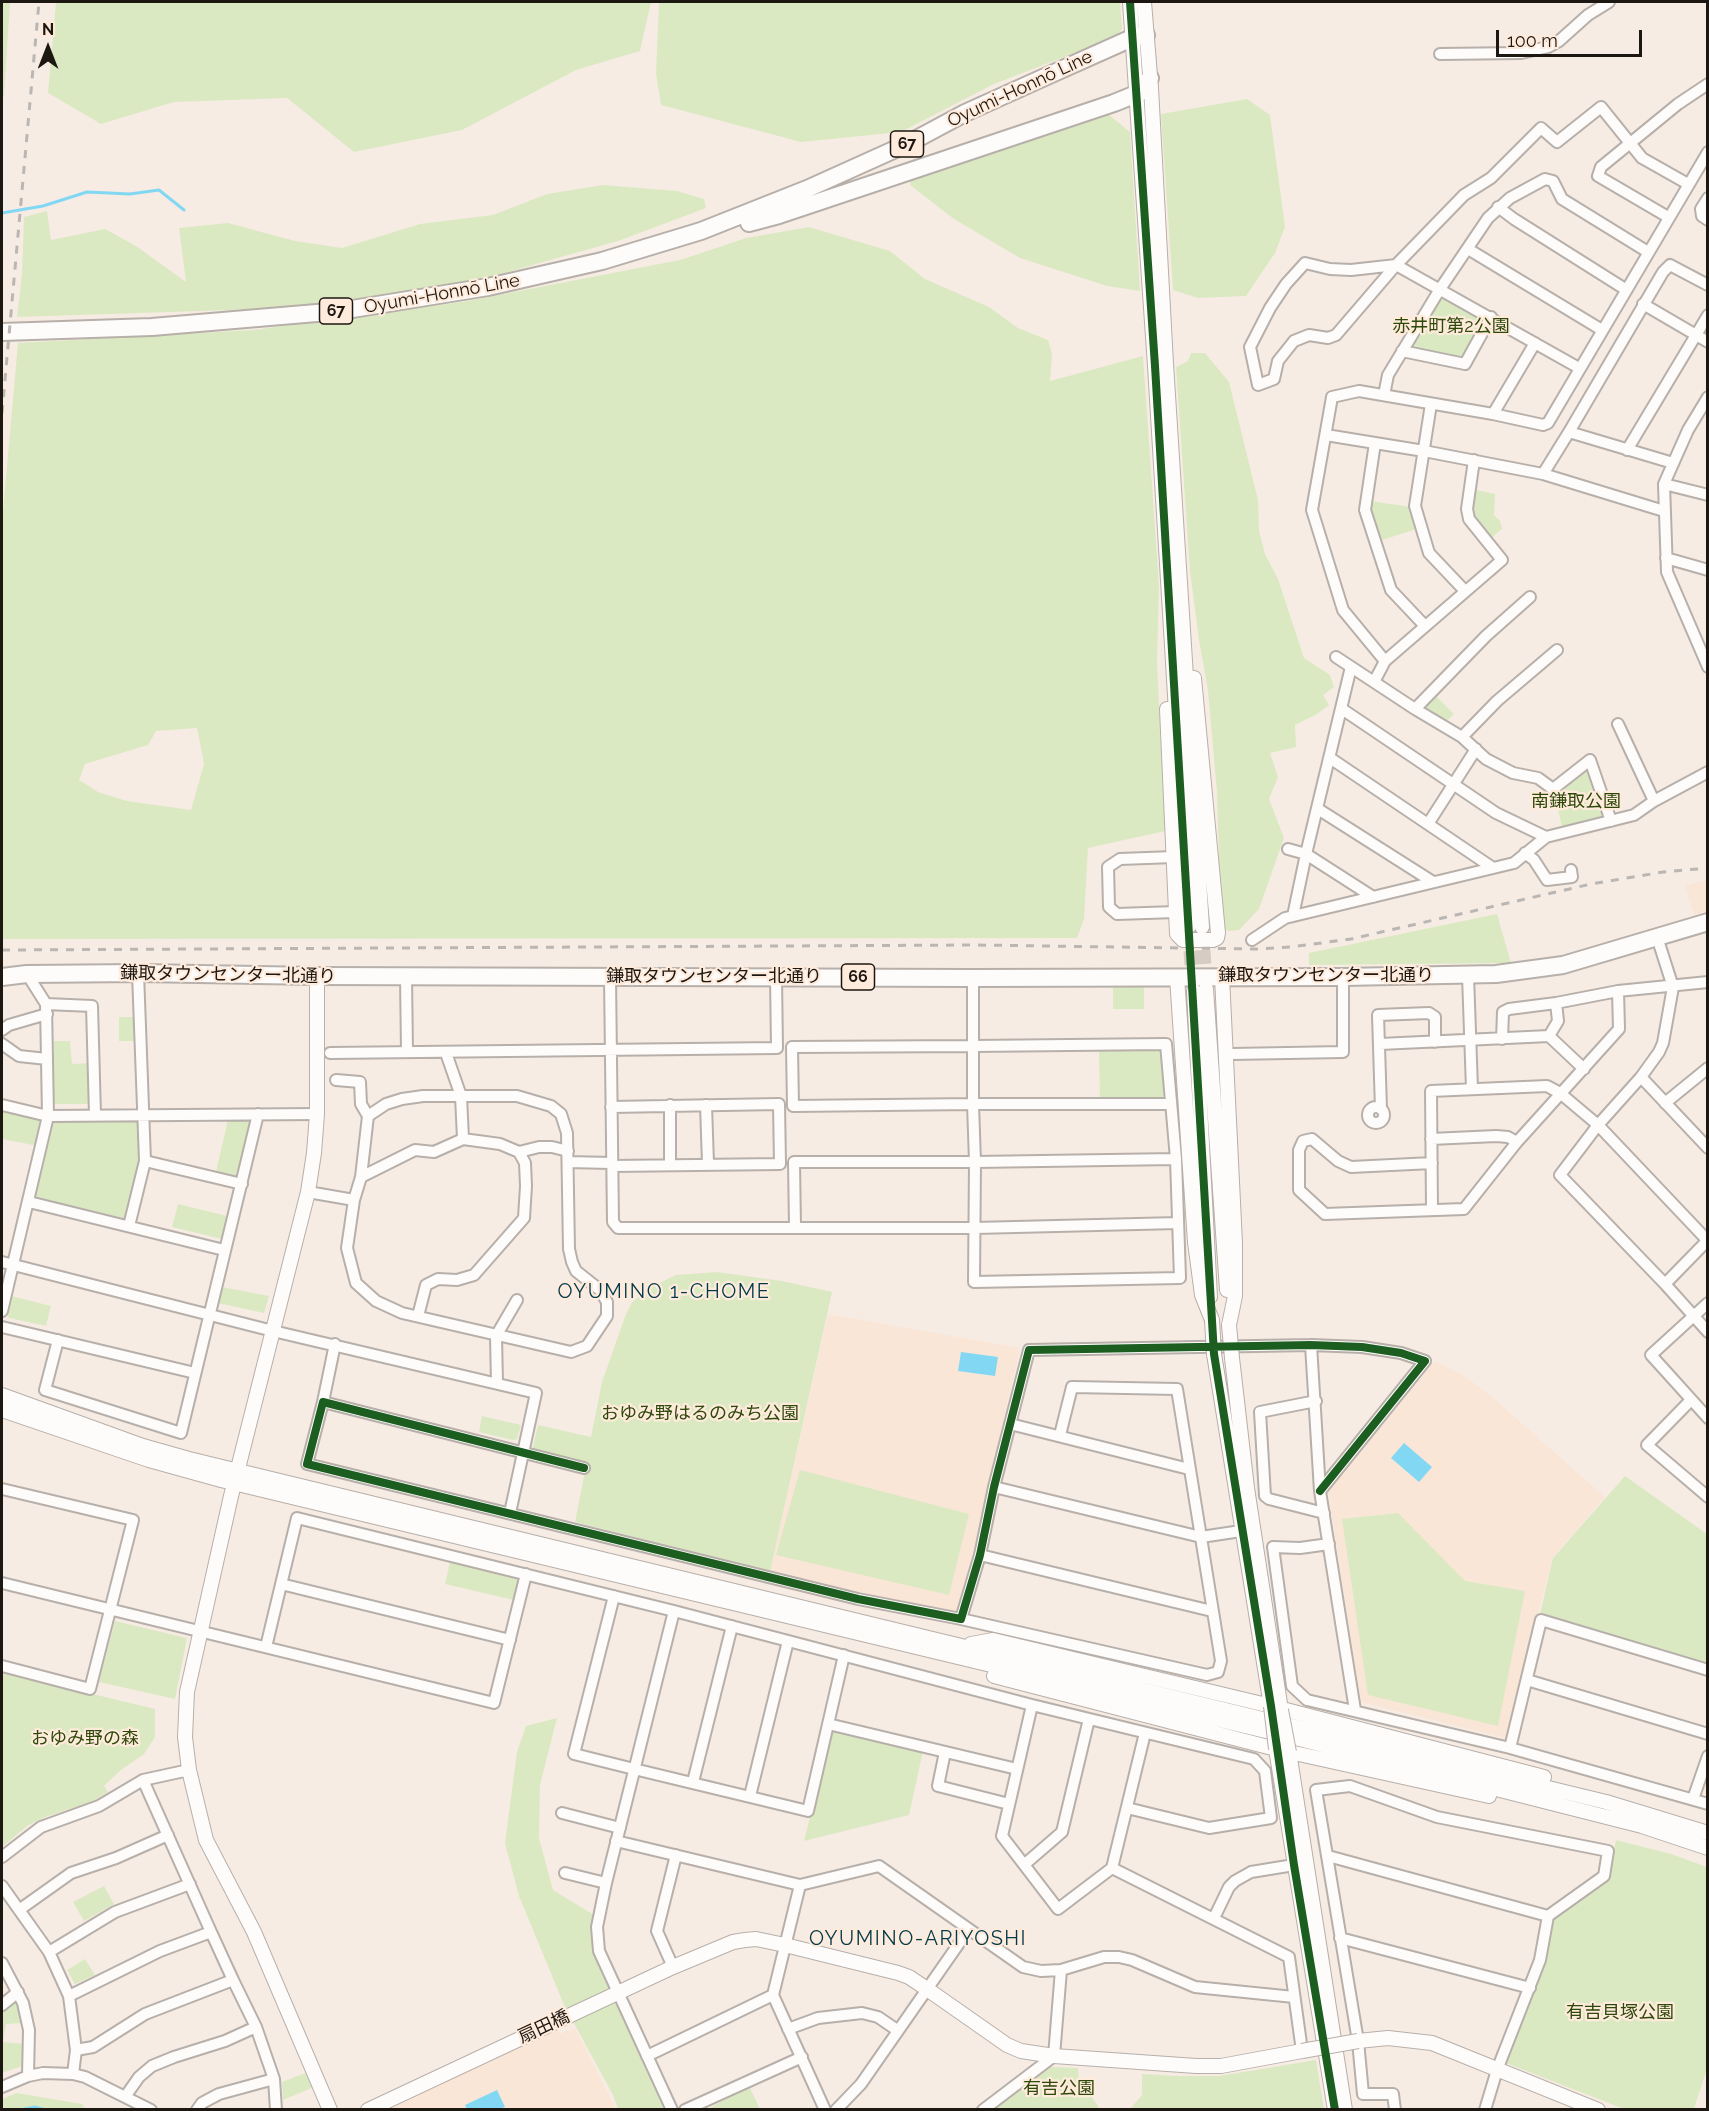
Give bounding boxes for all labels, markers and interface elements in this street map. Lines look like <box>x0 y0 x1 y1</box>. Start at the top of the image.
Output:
north arrow <box>18 18 78 78</box>
scale bar <box>1499 18 1644 56</box>
text: N <box>42 20 54 39</box>
text: 100 m <box>1507 30 1558 51</box>
street label: Oyumi-Honnō Line <box>944 46 1096 132</box>
road number: 67 <box>890 131 924 157</box>
street label: Oyumi-Honnō Line <box>363 270 521 318</box>
road number: 67 <box>320 298 352 324</box>
park label: 赤井町第2公園 <box>1392 316 1510 338</box>
park label: 南鎌取公園 <box>1531 791 1621 813</box>
street label: 鎌取タウンセンター北通り <box>120 962 336 988</box>
road number: 66 <box>842 964 874 990</box>
street label: 鎌取タウンセンター北通り <box>1218 965 1434 987</box>
street label: 鎌取タウンセンター北通り <box>606 966 822 988</box>
district label: OYUMINO 1-CHOME <box>558 1280 770 1304</box>
park label: おゆみ野はるのみち公園 <box>601 1403 799 1425</box>
park label: おゆみ野の森 <box>31 1728 139 1750</box>
district label: OYUMINO-ARIYOSHI <box>809 1927 1027 1951</box>
park label: 有吉貝塚公園 <box>1566 2002 1674 2024</box>
street label: 扇田橋 <box>515 2006 573 2048</box>
park label: 有吉公園 <box>1023 2078 1095 2100</box>

